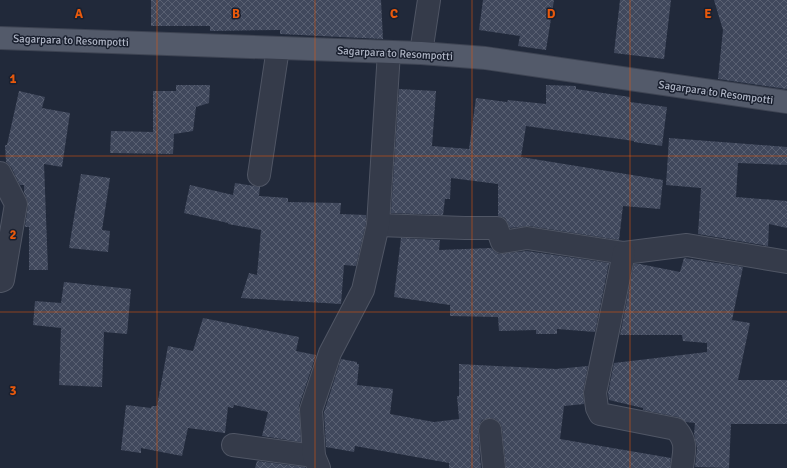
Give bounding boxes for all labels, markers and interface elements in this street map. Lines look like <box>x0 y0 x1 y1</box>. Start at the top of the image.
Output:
text: A <box>75 6 84 22</box>
text: B <box>232 6 240 22</box>
text: C <box>390 6 398 22</box>
text: D <box>547 6 556 22</box>
text: E <box>704 6 712 22</box>
street label: Sagarpara to Resompotti <box>13 32 129 49</box>
street label: Sagarpara to Resompotti <box>337 44 453 63</box>
text: 1 <box>9 71 17 87</box>
street label: Sagarpara to Resompotti <box>658 78 774 107</box>
text: 2 <box>9 227 17 243</box>
text: 3 <box>9 383 17 399</box>

